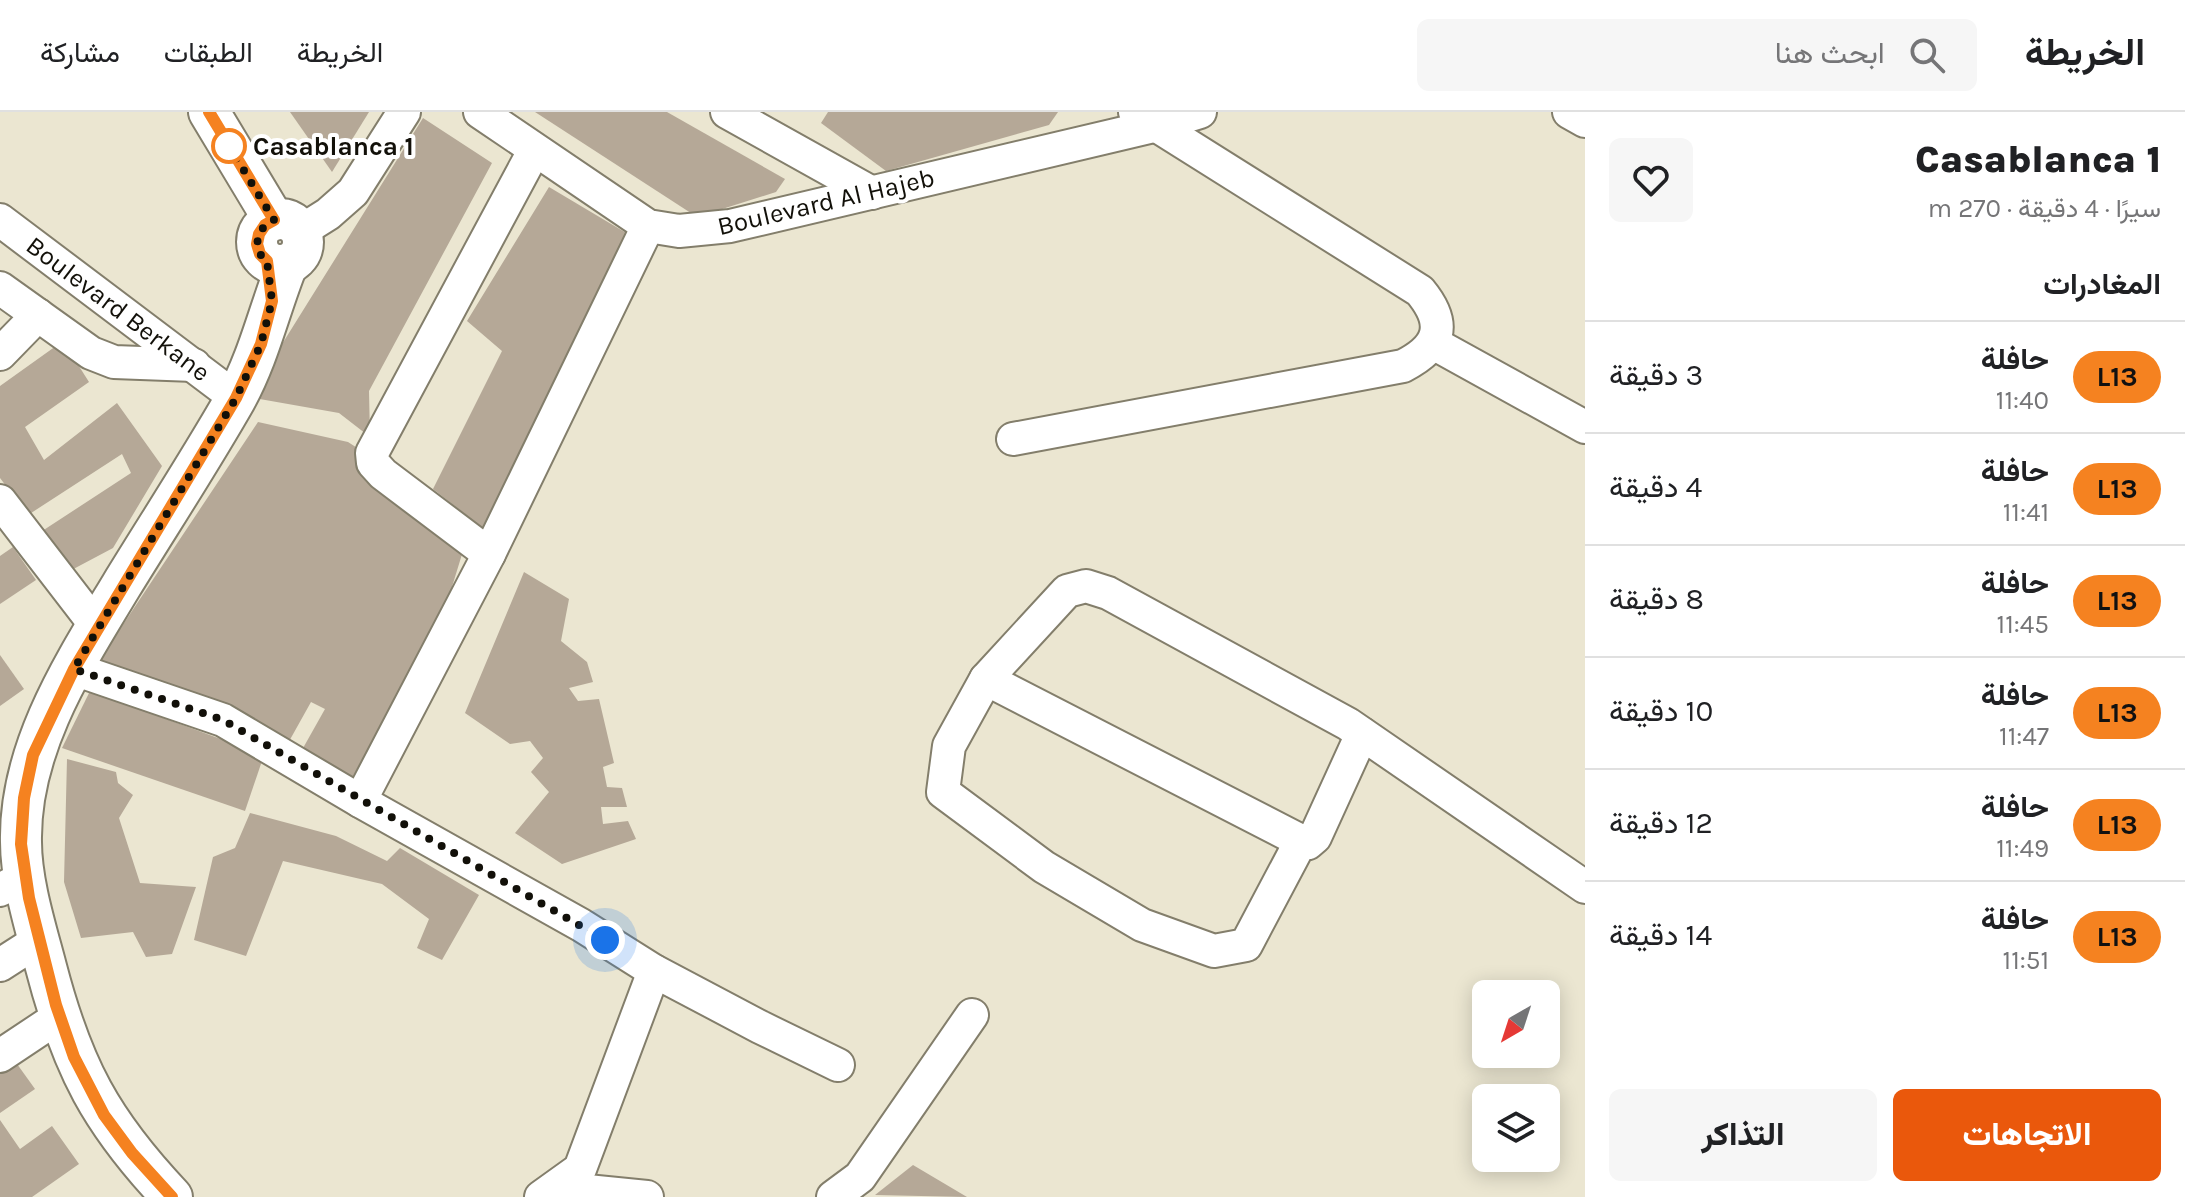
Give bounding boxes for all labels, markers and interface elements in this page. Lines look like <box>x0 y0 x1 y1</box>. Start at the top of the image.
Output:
search box <box>1417 19 1977 91</box>
text: الخريطة <box>2025 30 2145 75</box>
icon: search <box>1905 33 1949 77</box>
text: ابحث هنا <box>1775 35 1885 71</box>
text: مشاركة <box>40 36 120 69</box>
text: الطبقات <box>164 36 253 69</box>
text: الخريطة <box>297 36 383 69</box>
marker: Casablanca 1 <box>212 129 246 163</box>
place label: Casablanca 1 <box>253 131 414 162</box>
text: Casablanca 1 <box>1915 137 2161 182</box>
button: heart <box>1609 138 1693 222</box>
street label: Boulevard Al Hajeb <box>714 162 938 242</box>
text: سيرًا · 4 دقيقة · 270 m <box>1928 193 2161 224</box>
street label: Boulevard Berkane <box>20 230 216 388</box>
text: المغادرات <box>2043 266 2161 302</box>
text: حافلة <box>1981 341 2049 377</box>
text: 3 دقيقة <box>1609 357 1703 393</box>
text: L13 <box>2096 360 2138 393</box>
text: 11:40 <box>1996 385 2049 416</box>
text: حافلة <box>1981 453 2049 489</box>
text: 4 دقيقة <box>1609 469 1702 505</box>
text: L13 <box>2096 472 2138 505</box>
text: 11:41 <box>2003 497 2049 528</box>
text: حافلة <box>1981 565 2049 601</box>
text: 8 دقيقة <box>1609 581 1704 617</box>
text: L13 <box>2096 584 2138 617</box>
text: 11:45 <box>1997 609 2049 640</box>
text: حافلة <box>1981 677 2049 713</box>
text: 10 دقيقة <box>1609 693 1713 729</box>
text: L13 <box>2096 696 2138 729</box>
text: 11:47 <box>1999 721 2049 752</box>
text: حافلة <box>1981 789 2049 825</box>
text: 12 دقيقة <box>1609 805 1713 841</box>
text: L13 <box>2096 808 2138 841</box>
text: 11:49 <box>1996 833 2049 864</box>
text: حافلة <box>1981 901 2049 937</box>
text: 14 دقيقة <box>1609 917 1712 953</box>
your location <box>585 920 625 960</box>
text: L13 <box>2096 920 2138 953</box>
text: 11:51 <box>2003 945 2049 976</box>
north arrow <box>1472 980 1560 1068</box>
map controls <box>1472 980 1560 1172</box>
button: layers <box>1472 1084 1560 1172</box>
button: التذاكر <box>1609 1089 1877 1181</box>
button: الاتجاهات <box>1893 1089 2161 1181</box>

